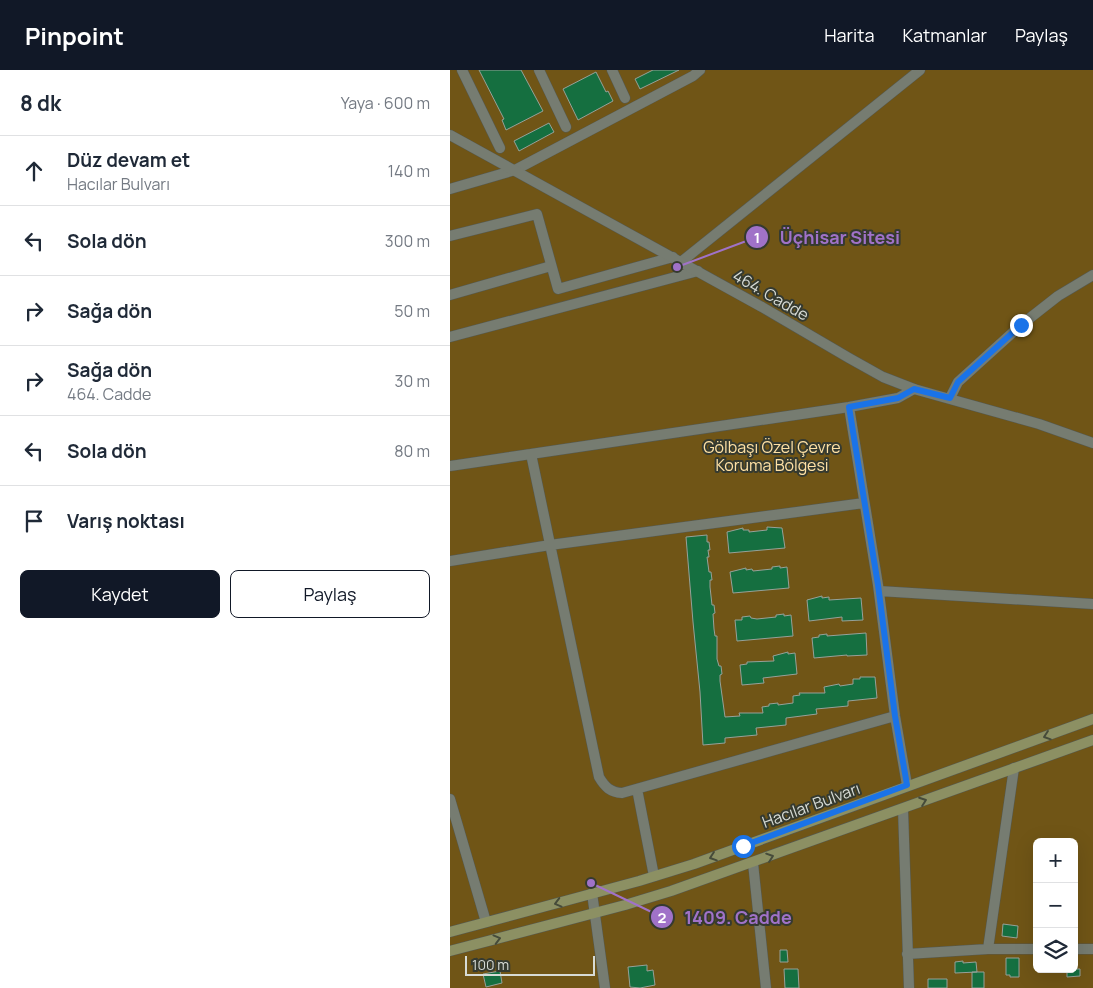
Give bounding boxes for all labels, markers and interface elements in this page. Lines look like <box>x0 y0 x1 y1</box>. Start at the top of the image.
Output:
text: Pinpoint <box>25 19 124 52</box>
text: Harita <box>824 23 874 47</box>
text: Katmanlar <box>902 23 987 47</box>
text: Paylaş <box>1015 23 1068 47</box>
text: 8 dk <box>20 89 61 117</box>
text: Yaya · 600 m <box>341 92 430 114</box>
text: Düz devam et <box>67 147 190 173</box>
icon: ahead <box>20 157 48 185</box>
text: 140 m <box>388 160 430 182</box>
text: Hacılar Bulvarı <box>67 173 170 195</box>
callout: Üçhisar Sitesi <box>744 221 910 254</box>
text: Üçhisar Sitesi <box>780 225 900 249</box>
icon: left <box>20 227 48 255</box>
text: 1 <box>754 227 760 248</box>
text: Sola dön <box>67 228 147 254</box>
text: 300 m <box>385 230 430 252</box>
street label: 464. Cadde <box>729 264 813 326</box>
icon: right <box>20 297 48 325</box>
text: Sağa dön <box>67 298 152 324</box>
text: 50 m <box>394 300 430 322</box>
route end <box>1010 314 1033 337</box>
text: Sağa dön <box>67 357 152 383</box>
icon: right <box>20 367 48 395</box>
text: 30 m <box>395 370 430 392</box>
text: 464. Cadde <box>67 383 151 405</box>
park label: Gölbaşı Özel Çevre Koruma Bölgesi <box>703 436 841 476</box>
icon: left <box>20 437 48 465</box>
text: Sola dön <box>67 438 147 464</box>
text: 80 m <box>394 440 430 462</box>
icon: arrive <box>20 507 48 535</box>
text: Varış noktası <box>67 508 185 534</box>
button: Kaydet <box>20 570 220 618</box>
button: Paylaş <box>230 570 430 618</box>
one-way arrow <box>1043 730 1052 740</box>
street label: Hacılar Bulvarı <box>759 777 863 833</box>
one-way arrow <box>918 797 926 807</box>
route start <box>732 835 755 858</box>
map controls <box>1033 838 1078 973</box>
button: + <box>1033 838 1078 883</box>
one-way arrow <box>710 851 718 861</box>
one-way arrow <box>765 853 774 863</box>
button: − <box>1033 883 1078 928</box>
one-way arrow <box>553 897 562 908</box>
callout: 1409. Cadde <box>649 901 802 934</box>
text: 1409. Cadde <box>684 905 792 929</box>
text: 2 <box>658 907 667 928</box>
button: layers <box>1033 928 1078 973</box>
one-way arrow <box>493 934 502 945</box>
scale bar <box>465 953 595 976</box>
text: 100 m <box>472 955 509 974</box>

